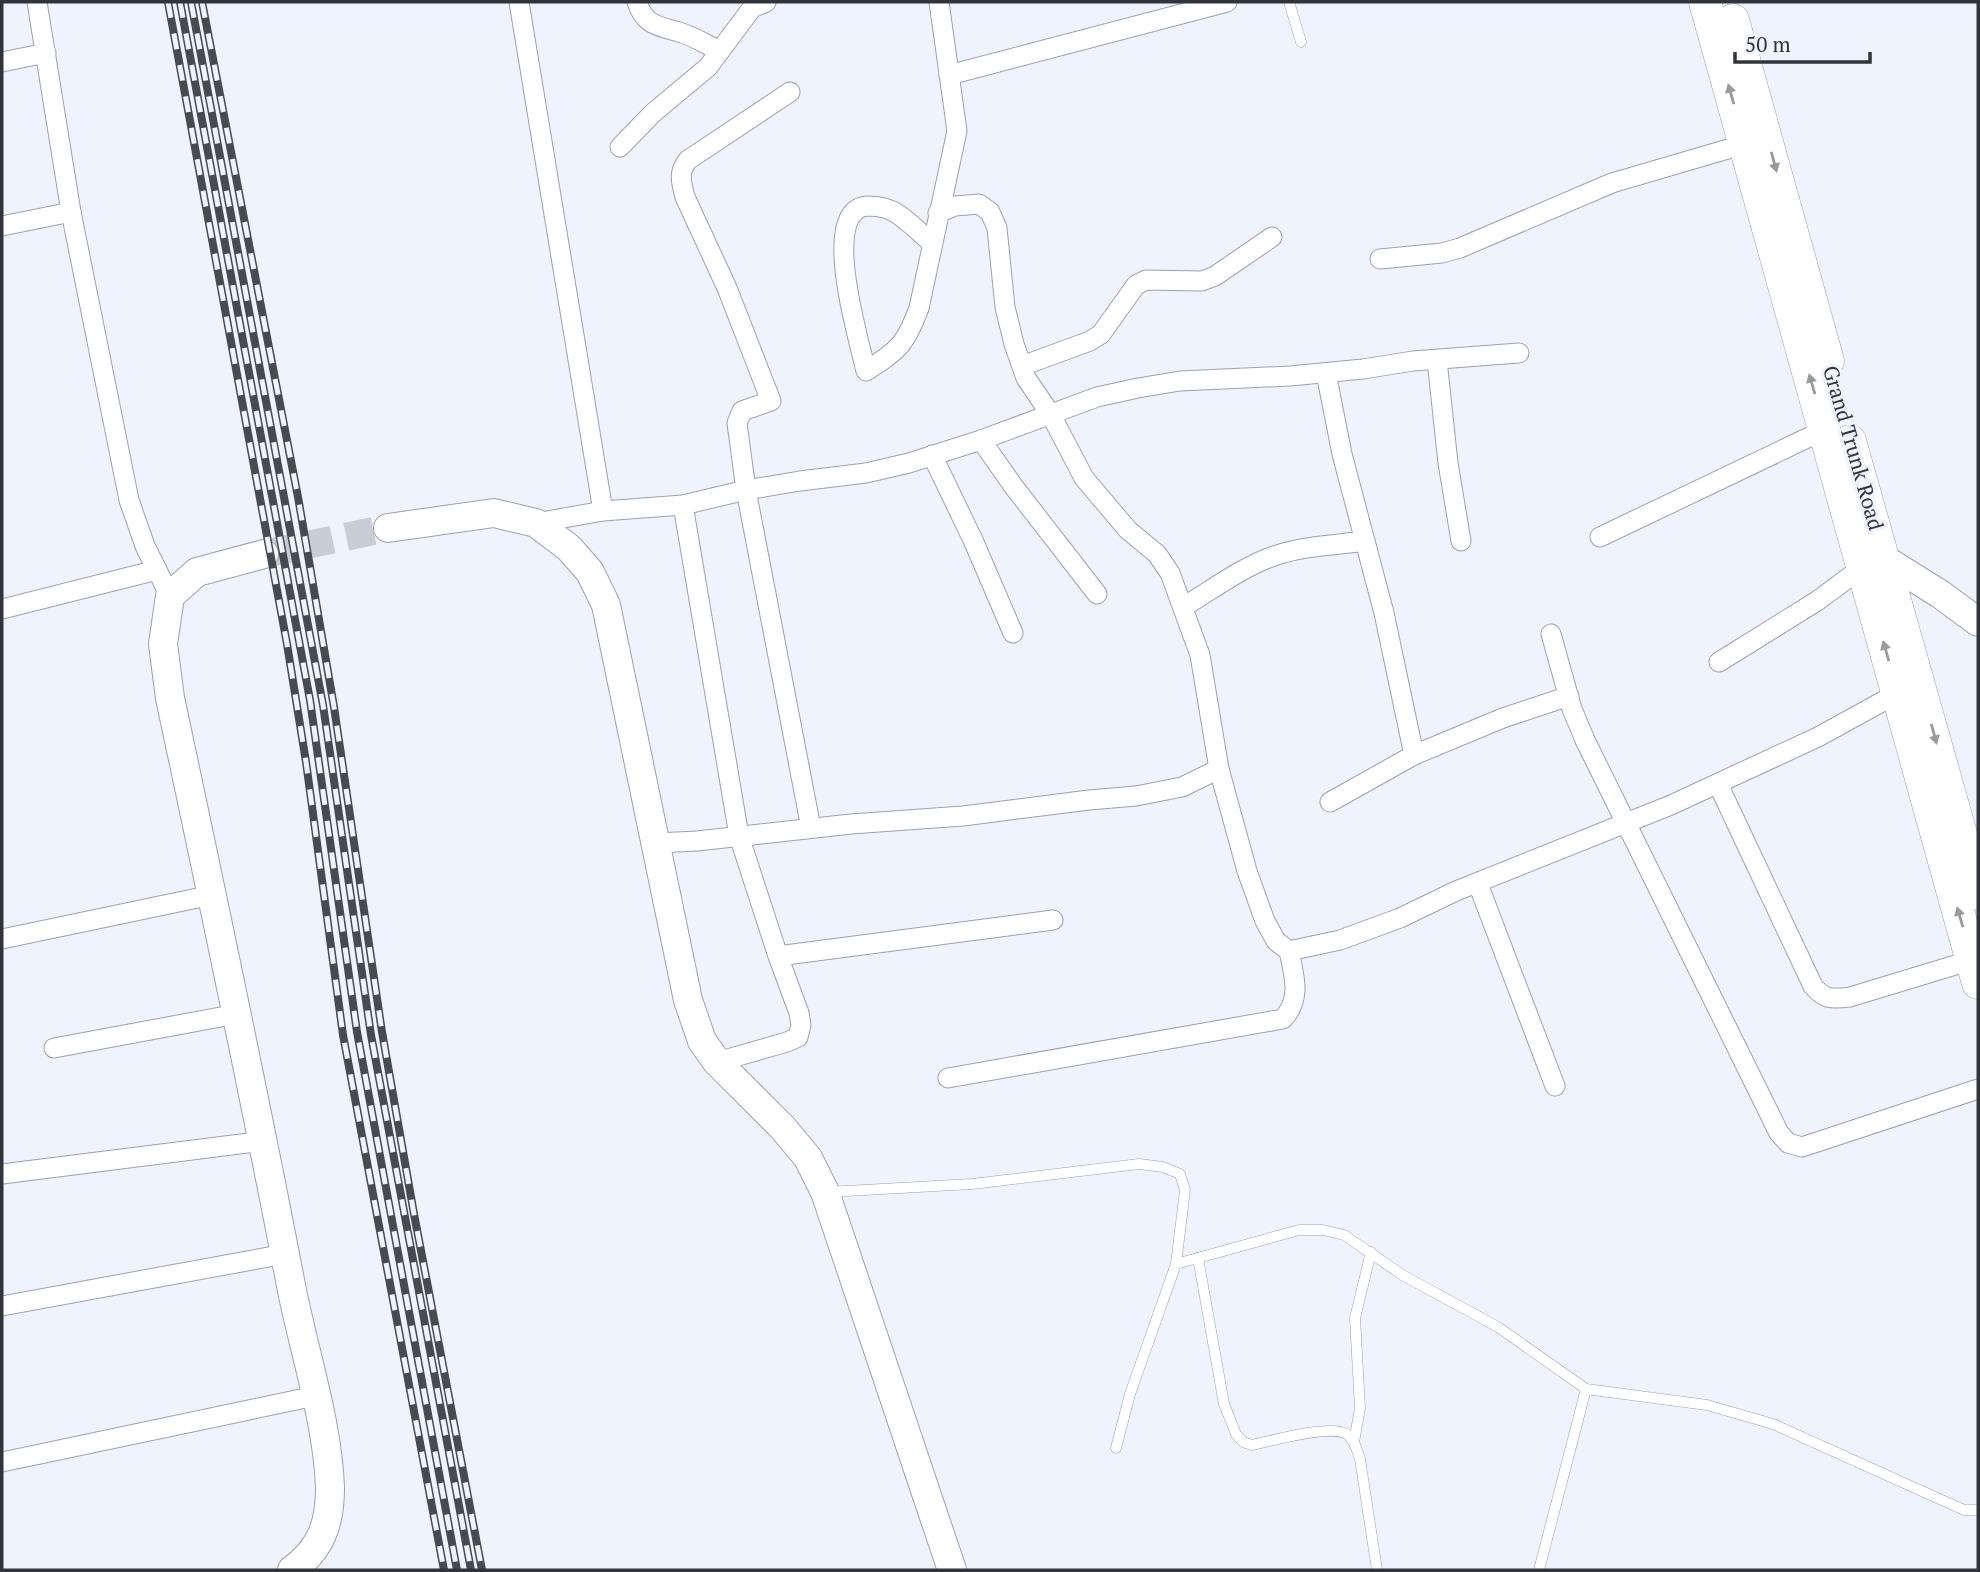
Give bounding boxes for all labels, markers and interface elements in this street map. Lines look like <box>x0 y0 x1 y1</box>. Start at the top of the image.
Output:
scale bar <box>1735 21 1870 65</box>
text: 50 m <box>1745 30 1791 58</box>
one-way arrow <box>1726 84 1736 105</box>
one-way arrow <box>1769 151 1779 172</box>
street label: Grand Trunk Road <box>1817 362 1891 534</box>
one-way arrow <box>1806 373 1817 395</box>
one-way arrow <box>1880 640 1891 662</box>
one-way arrow <box>1930 724 1940 745</box>
one-way arrow <box>1954 906 1965 928</box>

